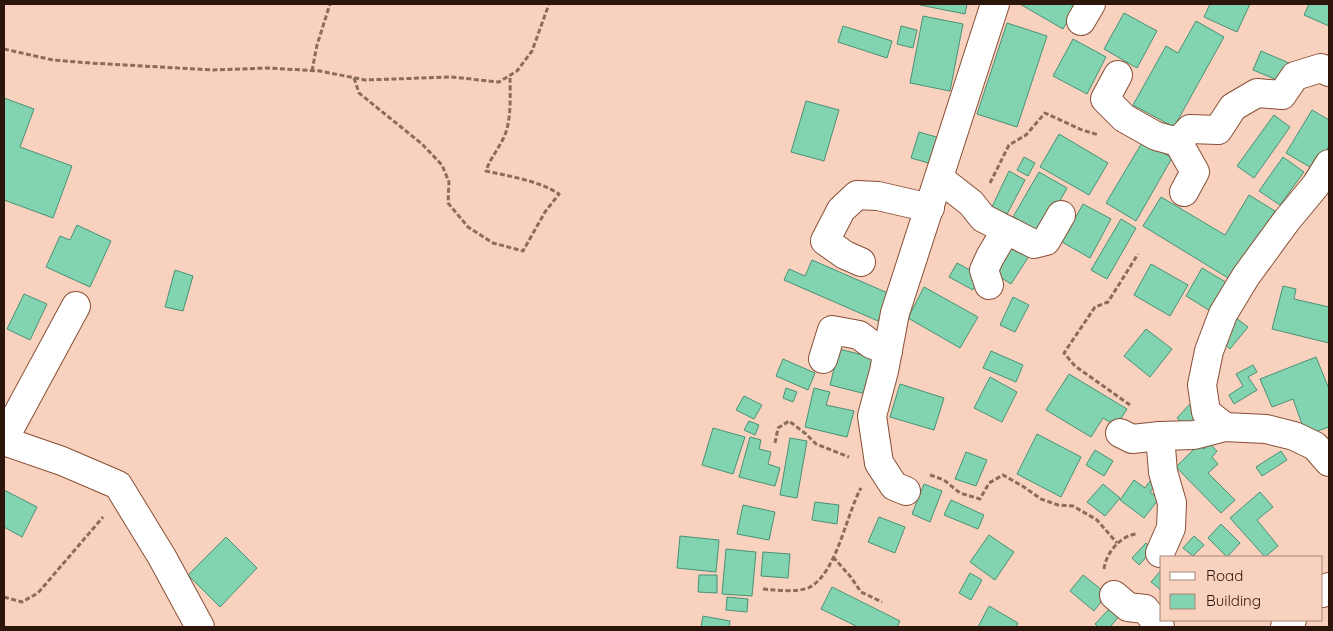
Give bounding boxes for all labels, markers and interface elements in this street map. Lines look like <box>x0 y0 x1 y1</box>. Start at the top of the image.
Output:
legend <box>1160 556 1323 621</box>
text: Road <box>1206 566 1243 585</box>
text: Building <box>1206 591 1261 610</box>

